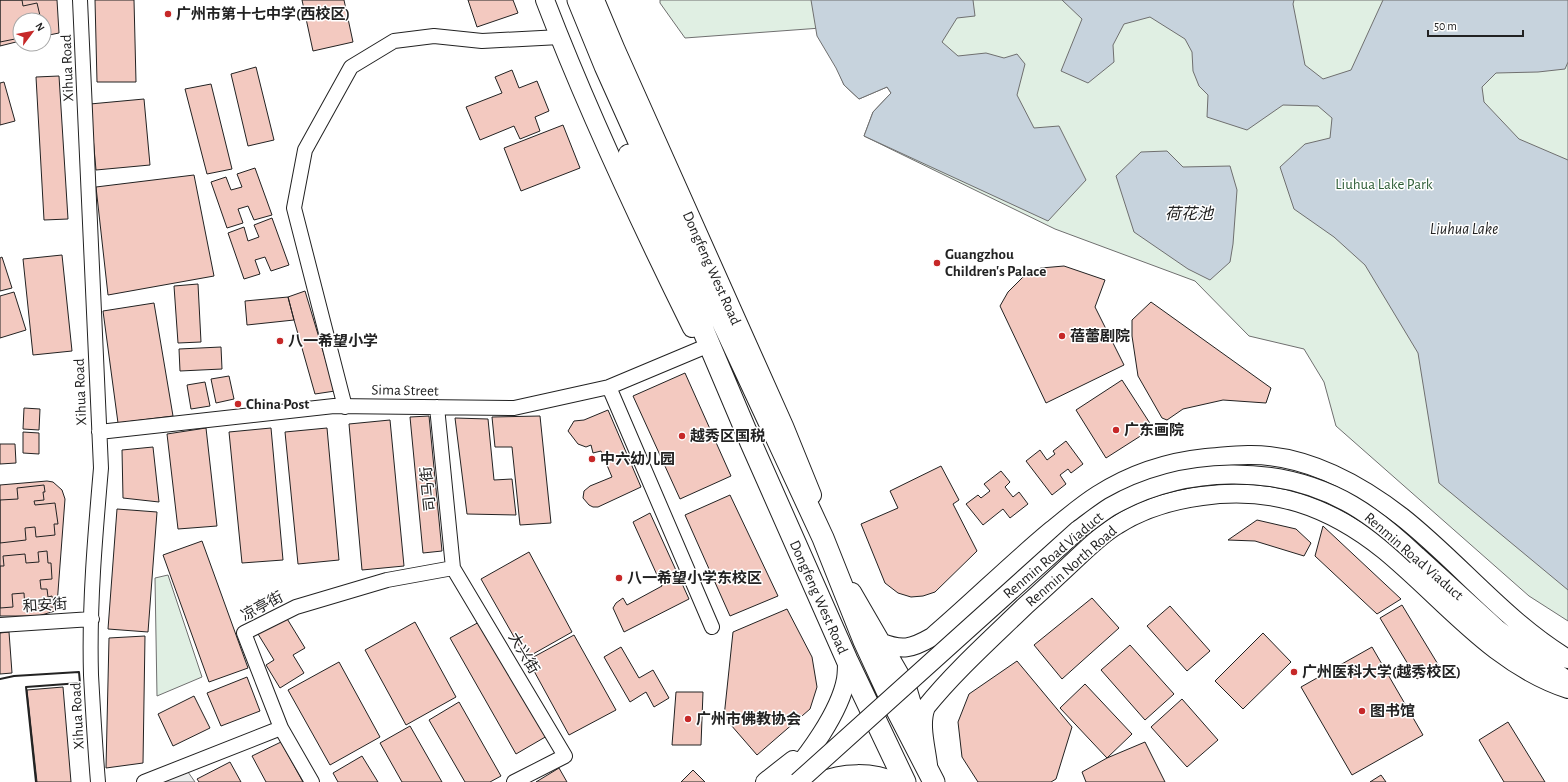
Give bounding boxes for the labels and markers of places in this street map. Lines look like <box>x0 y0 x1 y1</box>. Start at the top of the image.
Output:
place label: 广州市第十七中学(西校区) <box>176 5 350 22</box>
marker: 广州市第十七中学(西校区) <box>163 9 173 19</box>
place label: Guangzhou Children's Palace <box>945 247 1046 279</box>
marker: Guangzhou Children's Palace <box>932 258 942 268</box>
place label: 蓓蕾剧院 <box>1070 328 1130 344</box>
marker: 蓓蕾剧院 <box>1057 331 1067 341</box>
place label: 八一希望小学 <box>288 332 378 349</box>
marker: 八一希望小学 <box>275 336 285 346</box>
place label: China Post <box>246 397 309 412</box>
marker: China Post <box>233 399 243 409</box>
place label: 广东画院 <box>1124 422 1184 438</box>
marker: 广东画院 <box>1111 425 1121 435</box>
place label: 越秀区国税 <box>690 427 766 444</box>
marker: 越秀区国税 <box>677 431 687 441</box>
place label: 中六幼儿园 <box>600 450 675 467</box>
marker: 中六幼儿园 <box>587 454 597 464</box>
place label: 八一希望小学东校区 <box>627 569 762 586</box>
marker: 八一希望小学东校区 <box>614 573 624 583</box>
place label: 广州医科大学(越秀校区) <box>1302 663 1461 680</box>
marker: 广州医科大学(越秀校区) <box>1289 667 1299 677</box>
place label: 图书馆 <box>1370 703 1415 719</box>
marker: 图书馆 <box>1357 706 1367 716</box>
place label: 广州市佛教协会 <box>696 710 801 727</box>
marker: 广州市佛教协会 <box>683 714 693 724</box>

